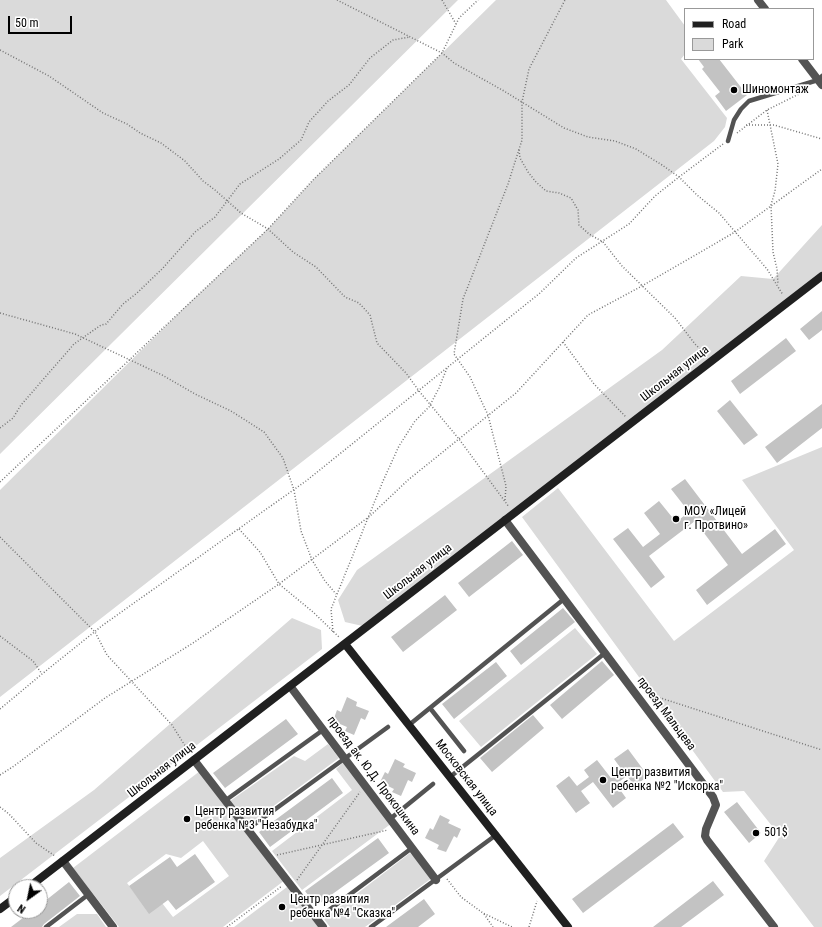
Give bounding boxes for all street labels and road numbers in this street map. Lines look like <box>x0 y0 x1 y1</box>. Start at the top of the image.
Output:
street label: Школьная улица <box>638 343 712 405</box>
street label: Школьная улица <box>381 541 455 603</box>
street label: проезд Мальцева <box>634 674 698 754</box>
street label: проезд ак. Ю.Д. Прокошкина <box>324 714 422 838</box>
street label: Московская улица <box>432 737 500 819</box>
street label: Школьная улица <box>125 739 199 801</box>

